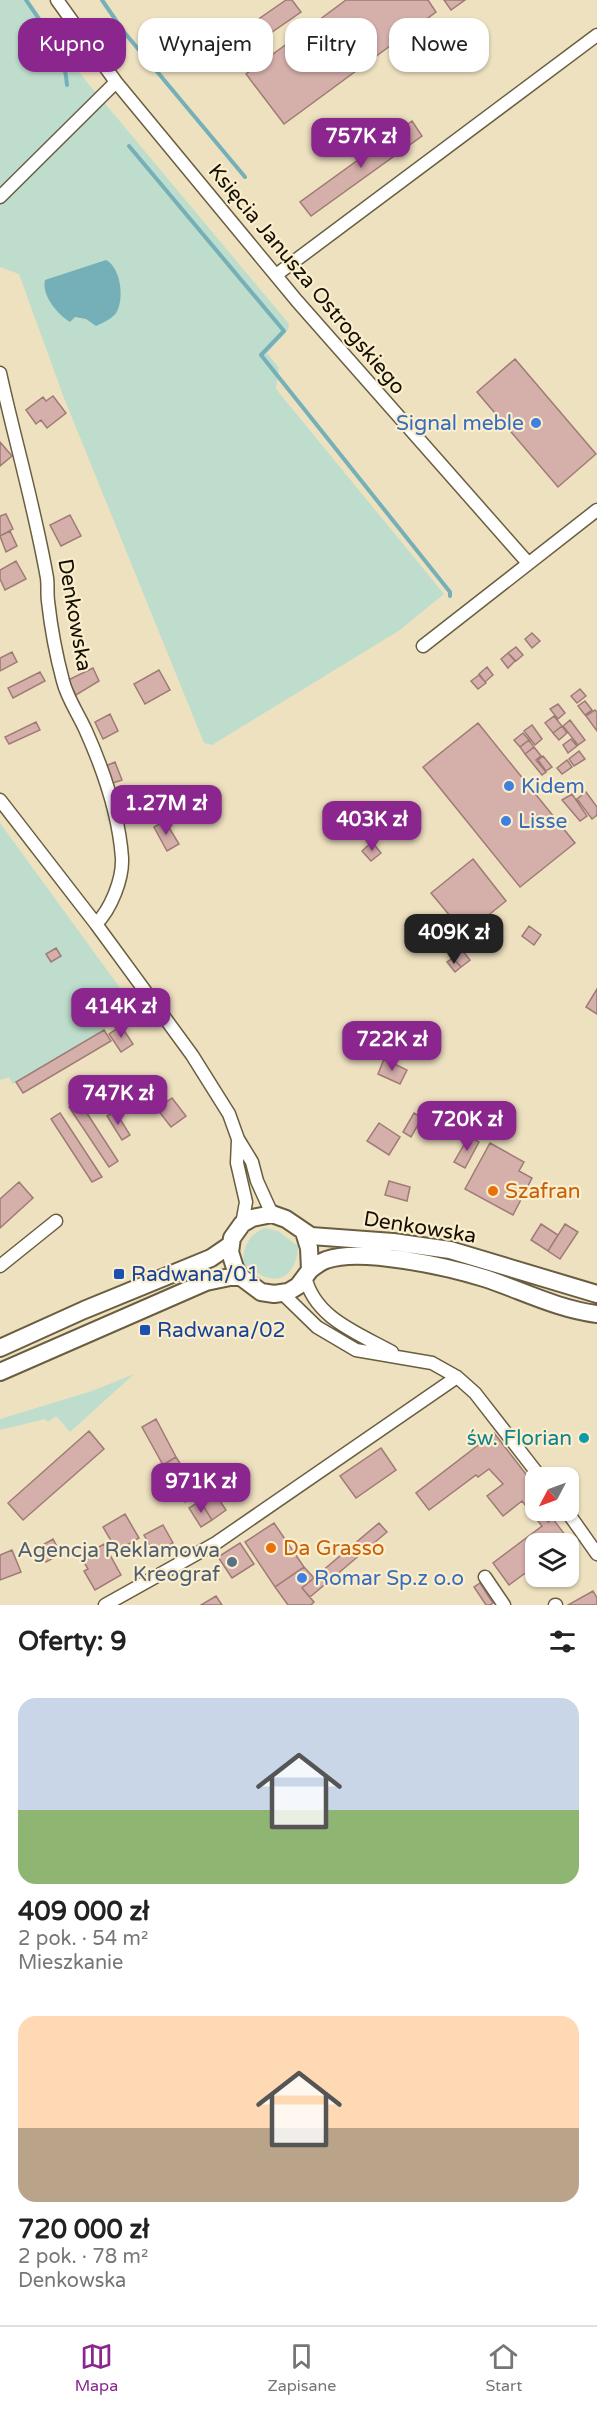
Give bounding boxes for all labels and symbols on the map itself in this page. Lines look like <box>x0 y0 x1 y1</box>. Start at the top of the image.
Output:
pin: 757K zł <box>306 118 416 169</box>
street label: Księcia Janusza Ostrogskiego <box>203 159 410 400</box>
place label: Signal meble <box>396 411 524 436</box>
marker: Signal meble <box>529 416 543 430</box>
street label: Denkowska <box>52 557 97 673</box>
place label: Kidem <box>521 774 585 799</box>
marker: Kidem <box>502 779 516 793</box>
pin: 1.27M zł <box>104 785 228 836</box>
pin: 403K zł <box>317 801 427 852</box>
place label: Lisse <box>518 809 567 834</box>
marker: Lisse <box>499 814 513 828</box>
pin: 409K zł <box>399 914 509 965</box>
pin: 414K zł <box>66 988 176 1039</box>
pin: 722K zł <box>337 1021 447 1072</box>
pin: 747K zł <box>63 1075 173 1126</box>
pin: 720K zł <box>412 1101 522 1152</box>
place label: Szafran <box>505 1179 581 1204</box>
marker: Szafran <box>486 1184 500 1198</box>
street label: Denkowska <box>362 1206 478 1249</box>
place label: Radwana/01 <box>131 1262 260 1287</box>
marker: Radwana/01 <box>112 1267 126 1281</box>
place label: Radwana/02 <box>157 1318 286 1343</box>
marker: Radwana/02 <box>138 1323 152 1337</box>
place label: św. Florian <box>467 1426 572 1451</box>
marker: św. Florian <box>577 1431 591 1445</box>
pin: 971K zł <box>146 1463 256 1514</box>
north arrow <box>525 1467 579 1521</box>
place label: Da Grasso <box>283 1536 385 1561</box>
place label: Agencja Reklamowa Kreograf <box>17 1538 220 1587</box>
marker: Da Grasso <box>264 1541 278 1555</box>
marker: Agencja Reklamowa Kreograf <box>225 1555 239 1569</box>
place label: Romar Sp.z o.o <box>314 1566 464 1591</box>
marker: Romar Sp.z o.o <box>295 1571 309 1585</box>

